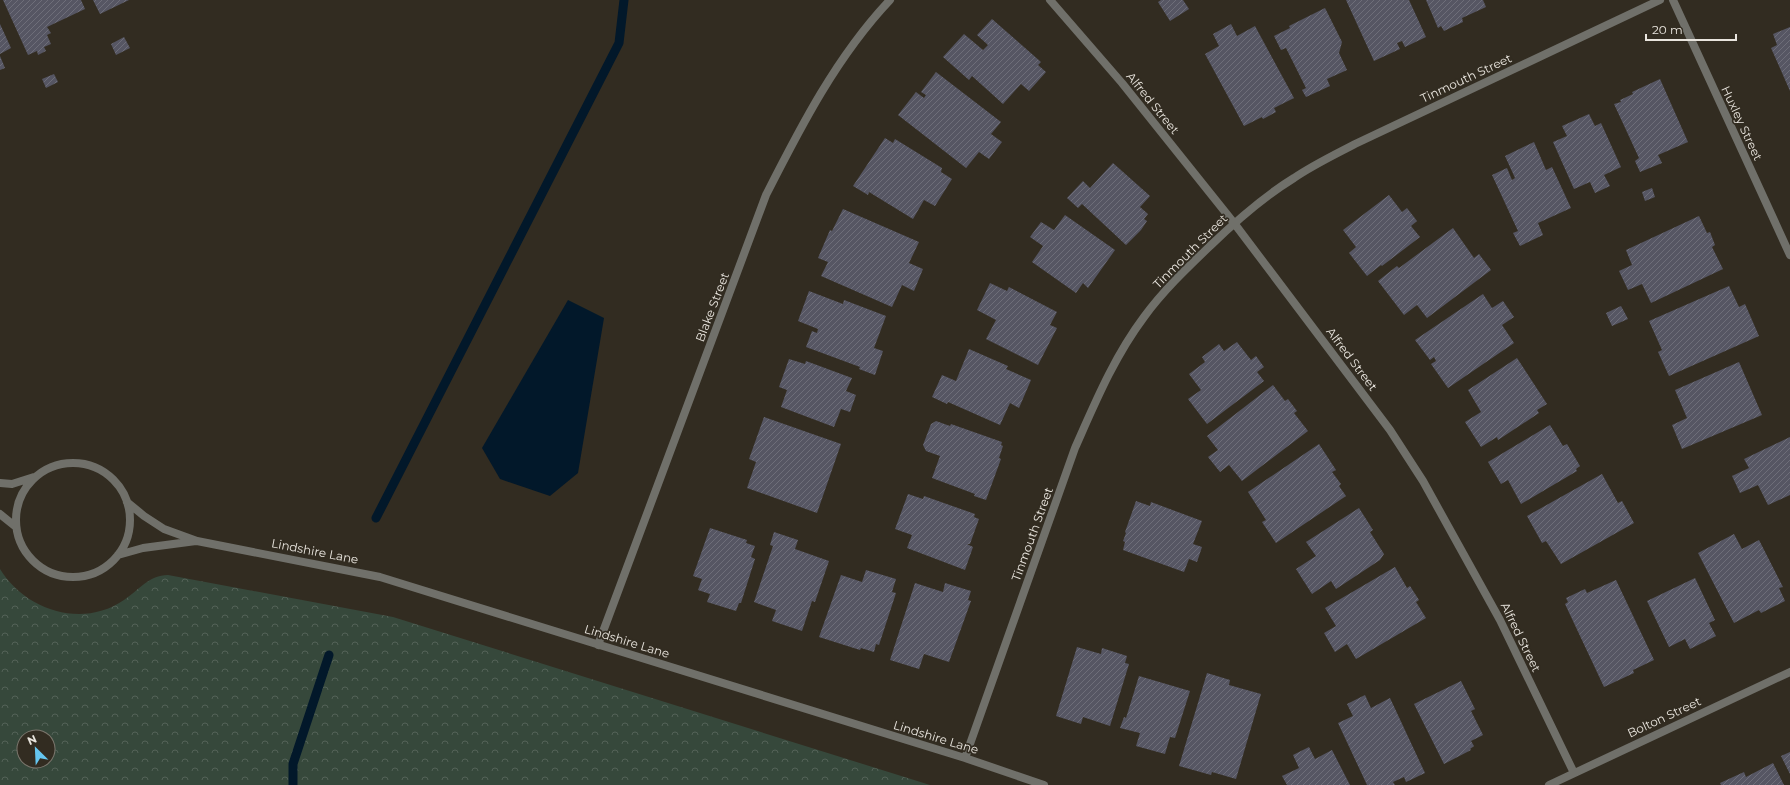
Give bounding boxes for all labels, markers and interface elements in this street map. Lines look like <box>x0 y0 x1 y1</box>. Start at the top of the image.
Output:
scale bar <box>1646 16 1736 42</box>
text: 20 m <box>1652 22 1683 37</box>
street label: Tinmouth Street <box>1418 50 1514 106</box>
street label: Alfred Street <box>1123 69 1183 137</box>
street label: Huxley Street <box>1718 83 1766 163</box>
street label: Tinmouth Street <box>1150 211 1230 291</box>
street label: Blake Street <box>692 270 732 344</box>
street label: Alfred Street <box>1323 324 1381 394</box>
street label: Tinmouth Street <box>1008 485 1056 583</box>
street label: Lindshire Lane <box>270 535 360 567</box>
street label: Alfred Street <box>1498 600 1544 674</box>
street label: Lindshire Lane <box>583 621 671 661</box>
street label: Bolton Street <box>1625 693 1703 741</box>
street label: Lindshire Lane <box>892 717 980 757</box>
north arrow <box>16 729 56 769</box>
text: N <box>25 732 39 748</box>

